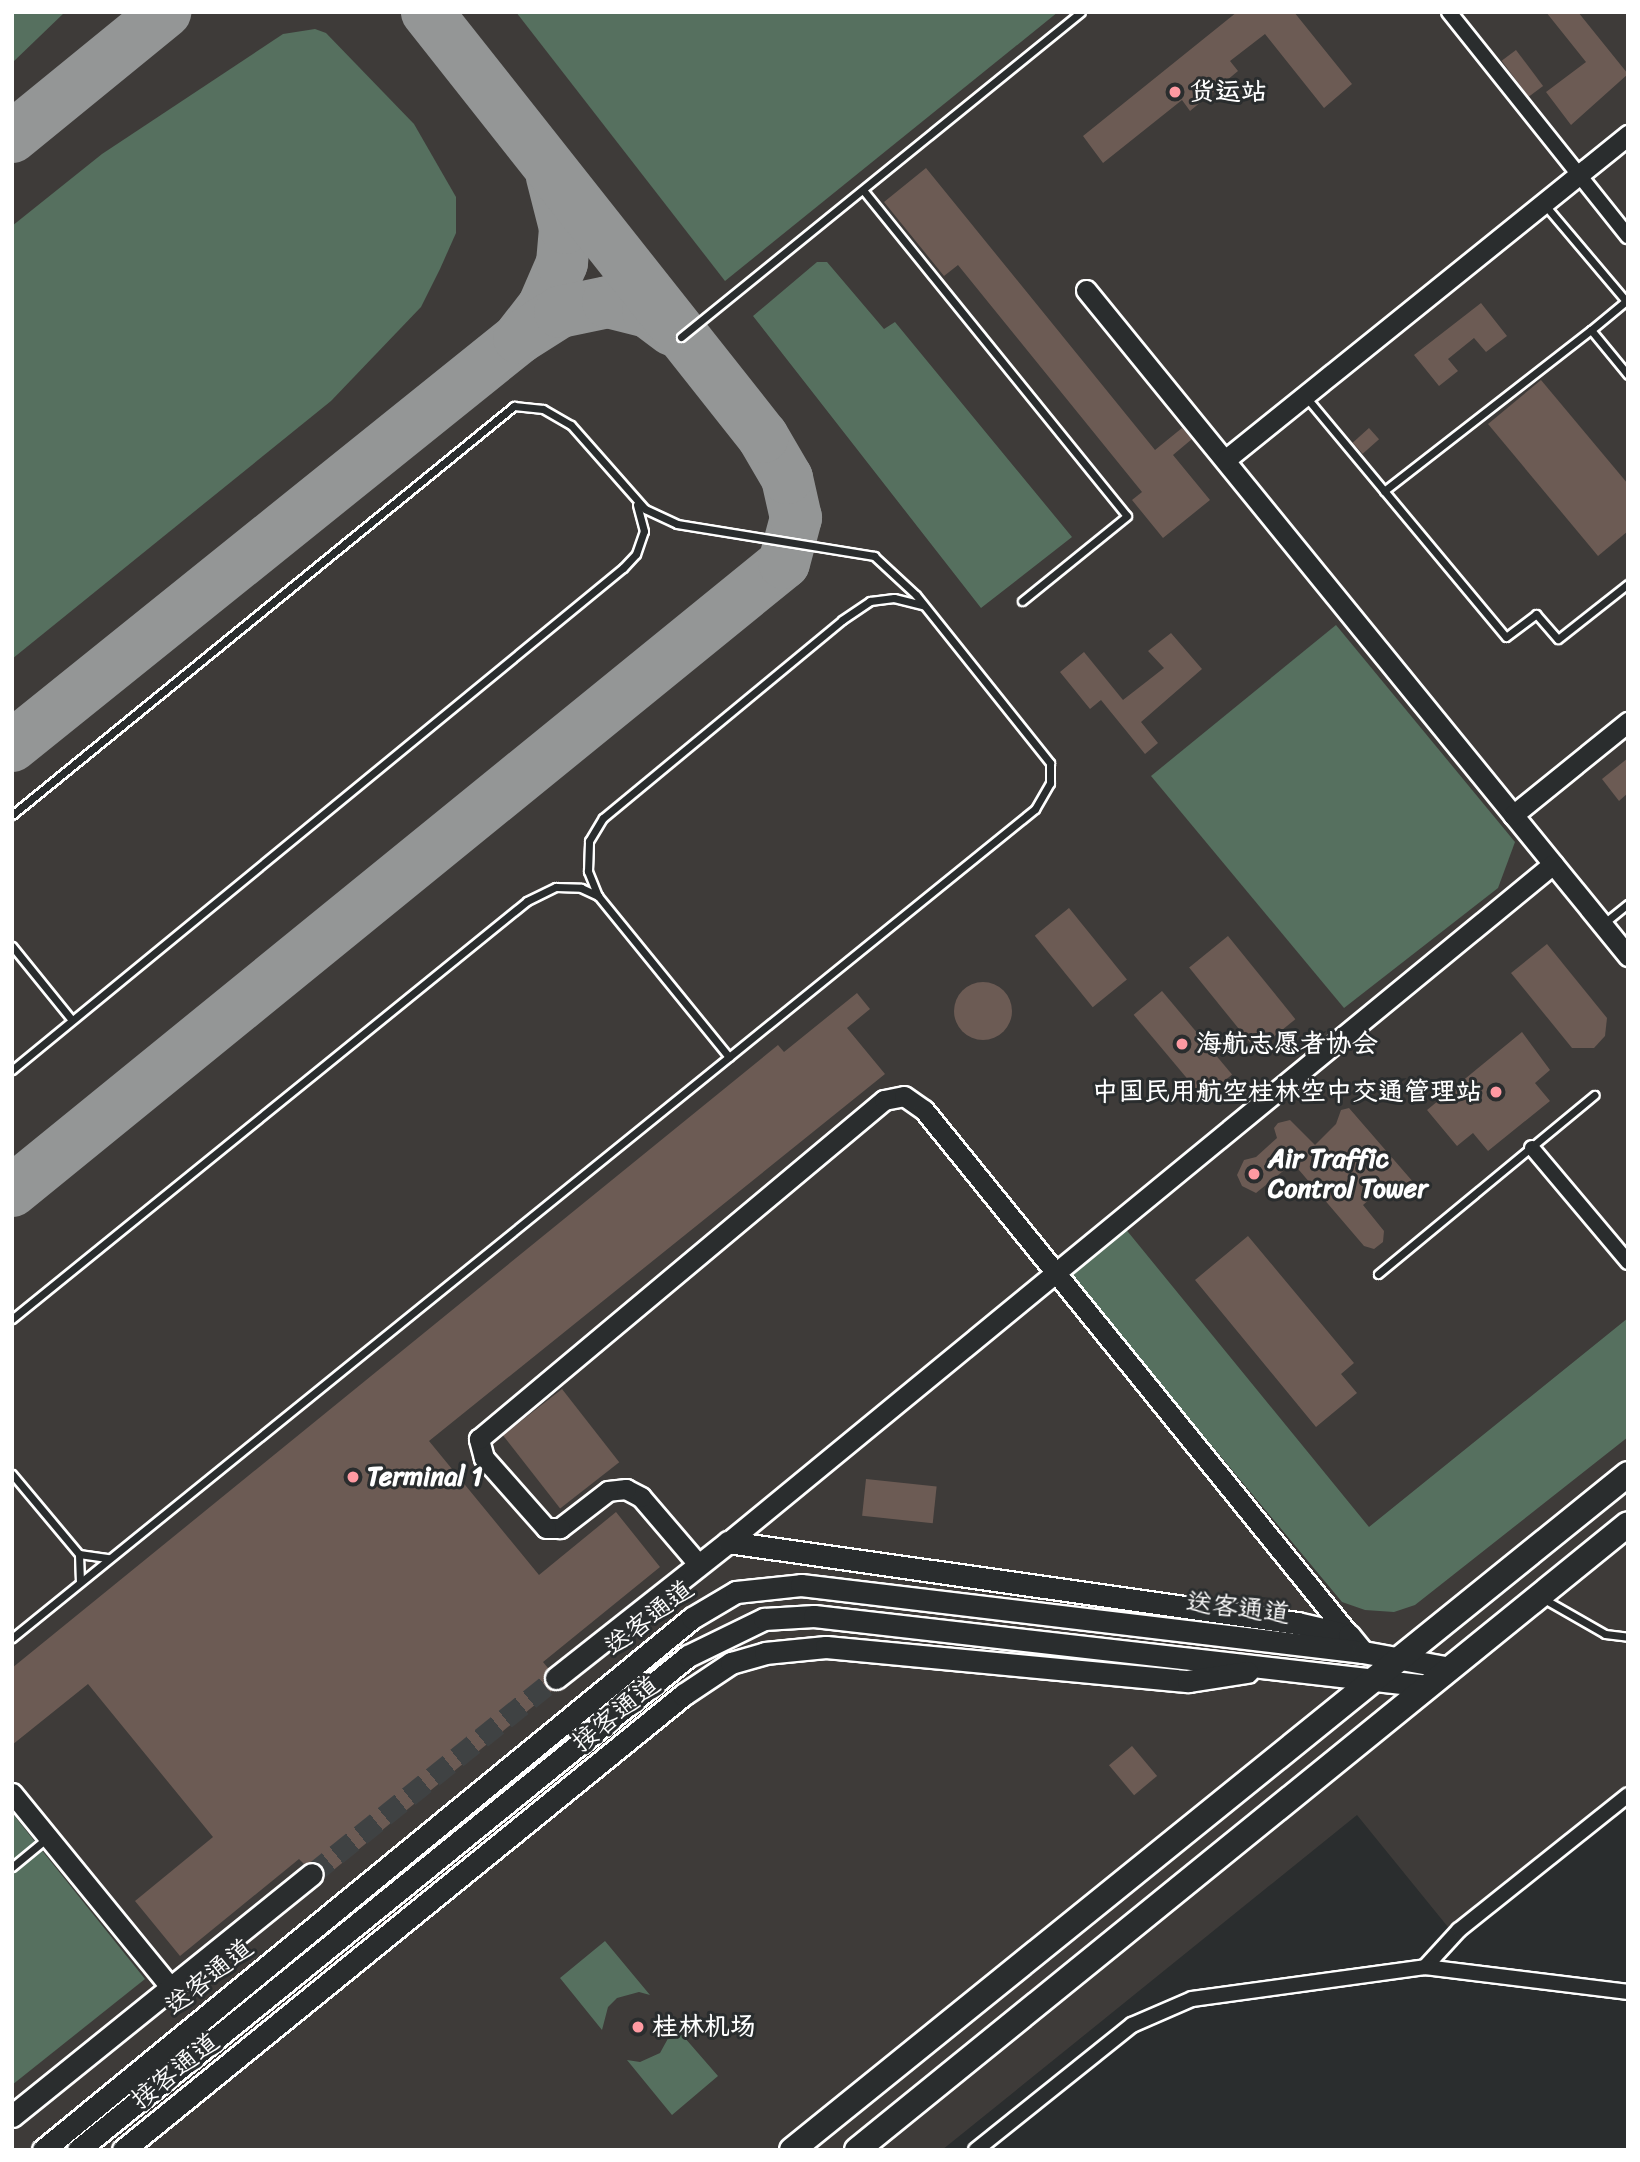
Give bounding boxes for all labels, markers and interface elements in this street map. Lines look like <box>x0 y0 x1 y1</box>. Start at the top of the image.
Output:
place label: 货运站 <box>1189 76 1267 108</box>
marker: 货运站 <box>1167 84 1183 100</box>
place label: 海航志愿者协会 <box>1196 1028 1378 1060</box>
marker: 海航志愿者协会 <box>1174 1036 1190 1052</box>
place label: 中国民用航空桂林空中交通管理站 <box>1092 1076 1482 1108</box>
marker: 中国民用航空桂林空中交通管理站 <box>1488 1084 1504 1100</box>
place label: Air Traffic Control Tower <box>1268 1143 1428 1204</box>
marker: Air Traffic Control Tower <box>1246 1166 1262 1182</box>
place label: Terminal 1 <box>367 1461 483 1493</box>
marker: Terminal 1 <box>345 1469 361 1485</box>
street label: 送客通道 <box>598 1574 700 1662</box>
street label: 送客通道 <box>1184 1586 1292 1630</box>
street label: 接客通道 <box>566 1669 666 1759</box>
street label: 送客通道 <box>159 1932 259 2022</box>
place label: 桂林机场 <box>652 2011 756 2043</box>
marker: 桂林机场 <box>630 2019 646 2035</box>
street label: 接客通道 <box>125 2026 225 2116</box>

